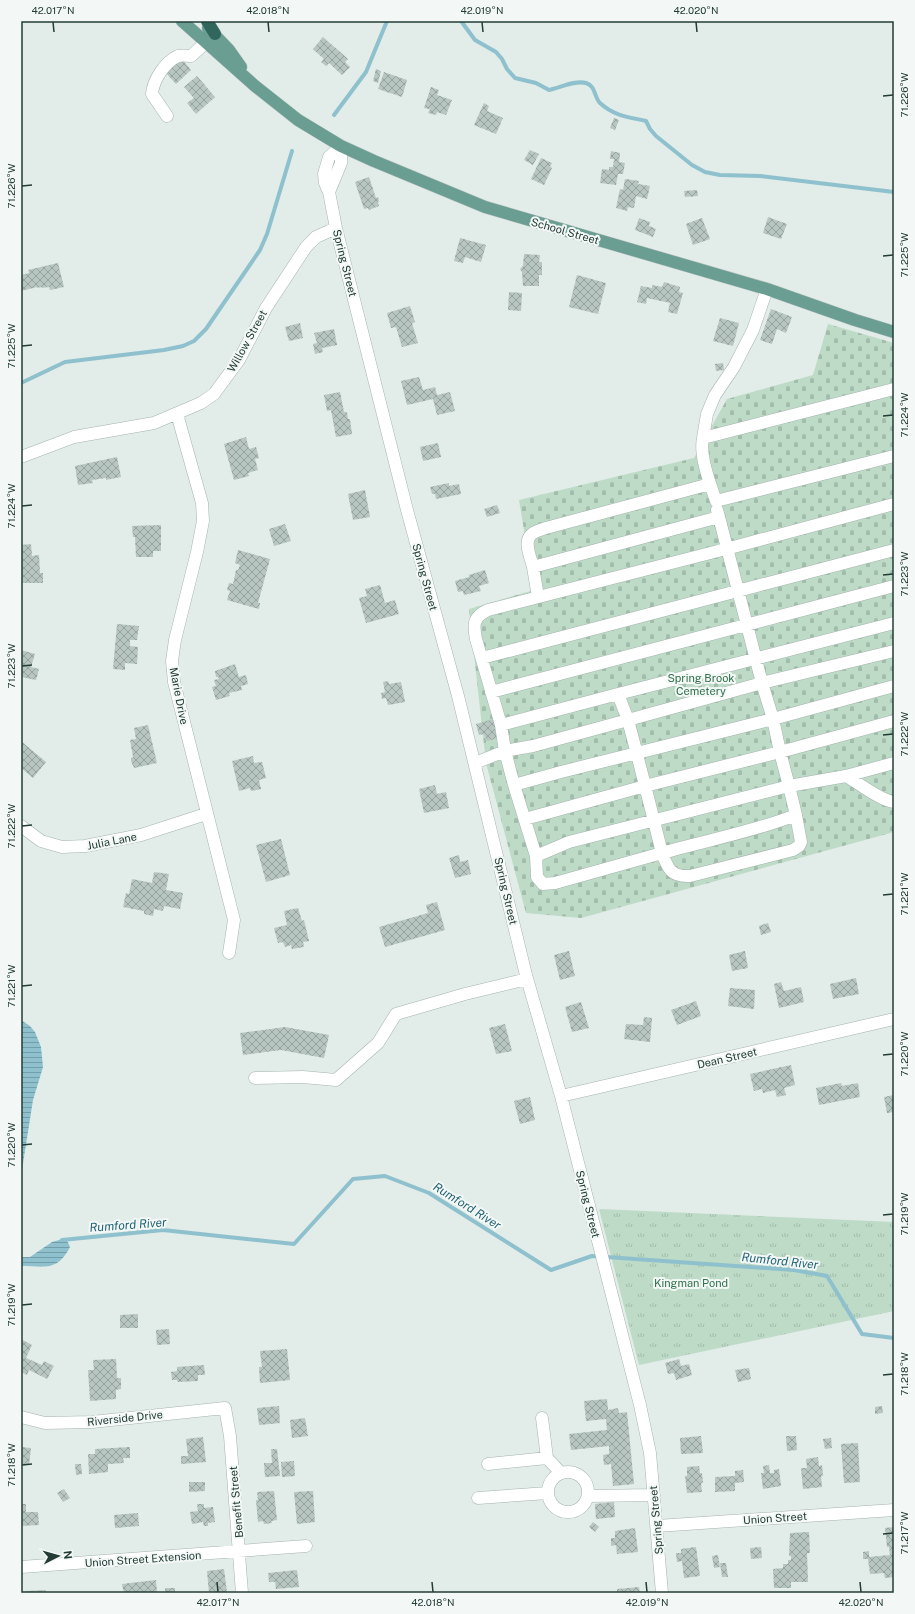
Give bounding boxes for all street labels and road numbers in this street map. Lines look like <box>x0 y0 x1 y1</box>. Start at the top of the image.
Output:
street label: School Street <box>530 216 600 246</box>
street label: Spring Street <box>331 228 359 298</box>
street label: Willow Street <box>225 308 269 374</box>
street label: Spring Street <box>410 542 440 612</box>
street label: Marie Drive <box>168 666 190 726</box>
street label: Julia Lane <box>86 830 138 852</box>
street label: Spring Street <box>492 856 520 926</box>
street label: Dean Street <box>696 1045 758 1071</box>
street label: Spring Street <box>574 1169 602 1239</box>
street label: Riverside Drive <box>87 1408 163 1428</box>
street label: Benefit Street <box>227 1466 245 1538</box>
street label: Spring Street <box>647 1485 665 1555</box>
street label: Union Street <box>743 1510 807 1526</box>
street label: Union Street Extension <box>84 1549 202 1569</box>

